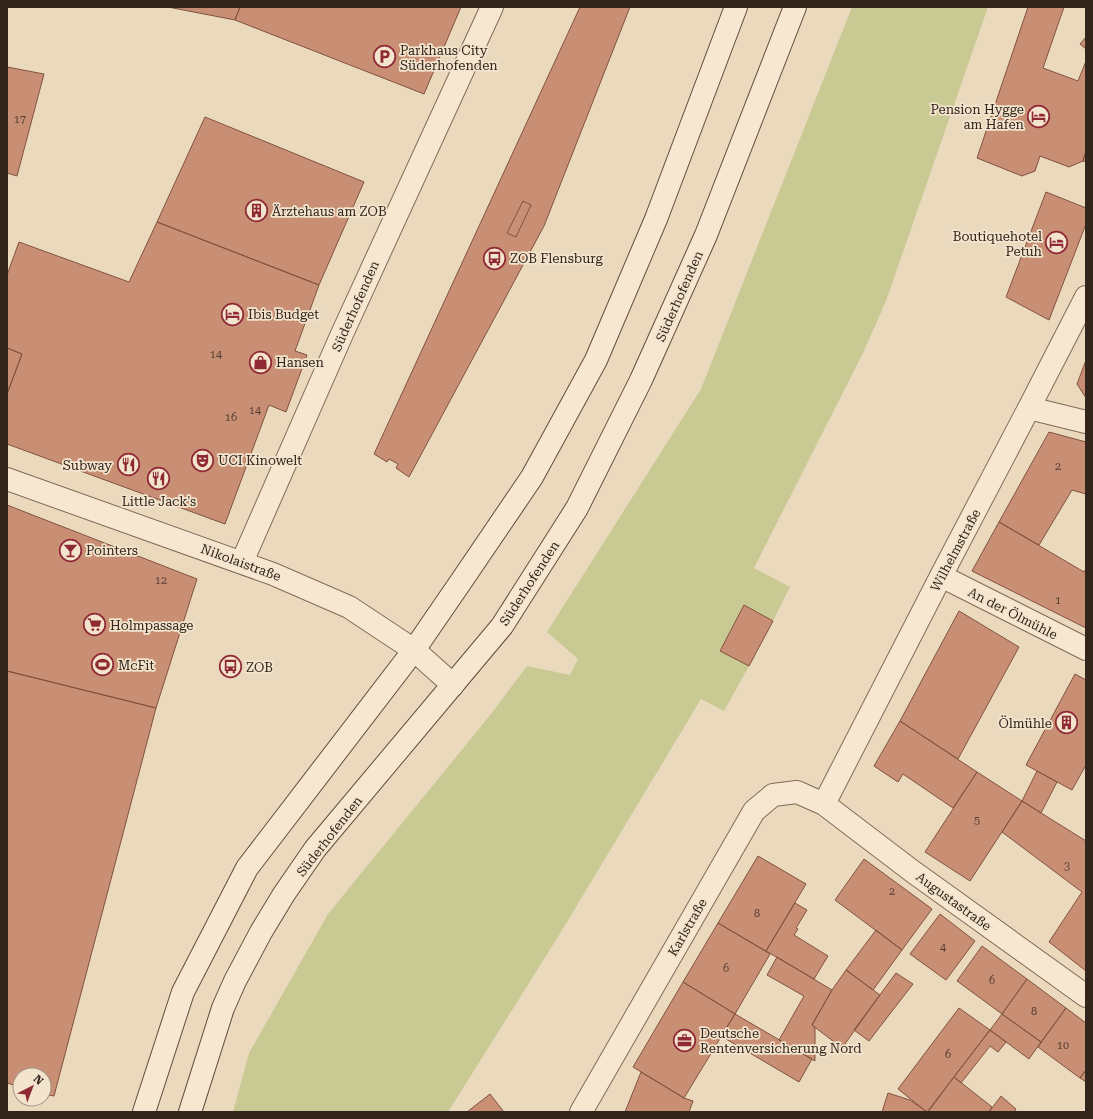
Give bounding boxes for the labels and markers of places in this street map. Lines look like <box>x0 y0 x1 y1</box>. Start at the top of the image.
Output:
place label: Parkhaus City Süderhofenden <box>400 43 498 73</box>
parking icon: Parkhaus City Süderhofenden <box>372 44 398 70</box>
place label: Pension Hygge am Hafen <box>930 102 1025 132</box>
hotel icon: Pension Hygge am Hafen <box>1026 103 1052 129</box>
building icon: Ärztehaus am ZOB <box>244 198 270 224</box>
place label: Ärztehaus am ZOB <box>272 204 387 219</box>
place label: Boutiquehotel Petuh <box>953 229 1043 259</box>
hotel icon: Boutiquehotel Petuh <box>1044 230 1070 256</box>
bus stop icon: ZOB Flensburg <box>482 245 508 271</box>
place label: ZOB Flensburg <box>510 251 603 266</box>
hotel icon: Ibis Budget <box>219 301 245 327</box>
place label: Ibis Budget <box>248 307 319 322</box>
shop icon: Hansen <box>248 349 274 375</box>
place label: Hansen <box>276 355 324 370</box>
theatre icon: UCI Kinowelt <box>189 447 215 473</box>
restaurant icon: Subway <box>115 452 141 478</box>
place label: UCI Kinowelt <box>218 453 302 468</box>
place label: Subway <box>63 458 112 473</box>
restaurant icon: Little Jack's <box>146 466 172 492</box>
place label: Little Jack's <box>122 494 196 509</box>
bar icon: Pointers <box>58 537 84 563</box>
place label: Pointers <box>86 543 138 558</box>
supermarket icon: Holmpassage <box>82 612 108 638</box>
place label: Holmpassage <box>110 618 193 633</box>
sports icon: McFit <box>89 652 115 678</box>
bus stop icon: ZOB <box>218 654 244 680</box>
place label: McFit <box>118 658 154 673</box>
place label: ZOB <box>246 660 273 675</box>
building icon: Ölmühle <box>1054 710 1080 736</box>
place label: Ölmühle <box>998 715 1052 731</box>
place label: Deutsche Rentenversicherung Nord <box>700 1026 862 1056</box>
office icon: Deutsche Rentenversicherung Nord <box>671 1027 697 1053</box>

